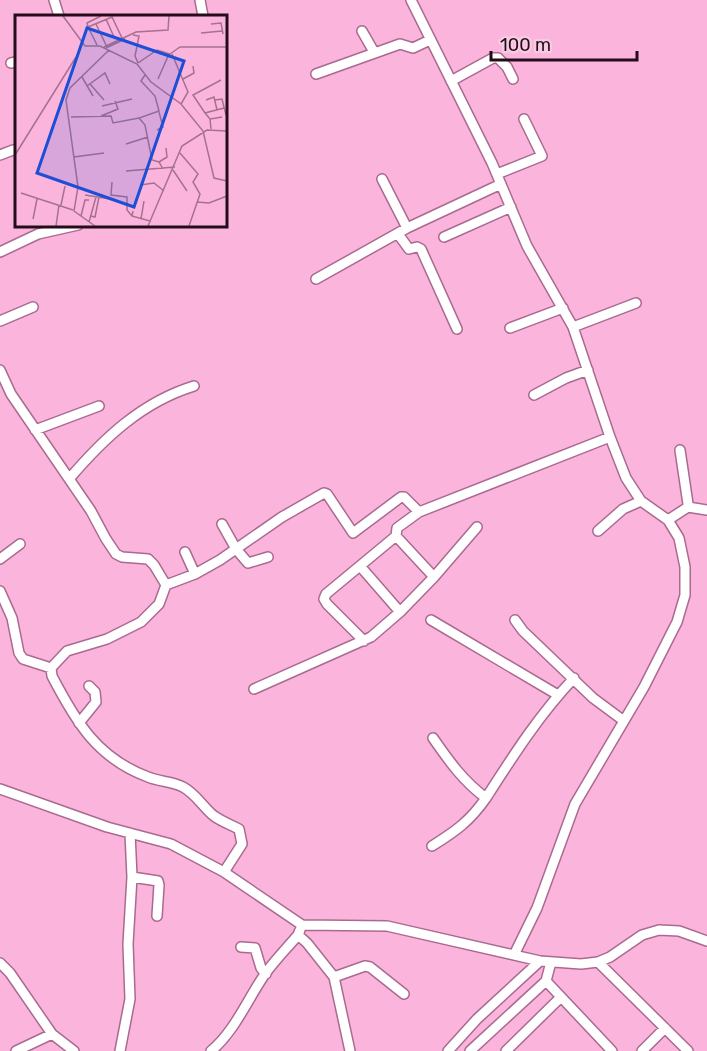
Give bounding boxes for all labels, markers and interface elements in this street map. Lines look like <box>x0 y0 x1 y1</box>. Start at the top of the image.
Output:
inset map <box>15 15 226 226</box>
scale bar <box>491 24 636 62</box>
text: 100 m <box>500 34 551 56</box>

